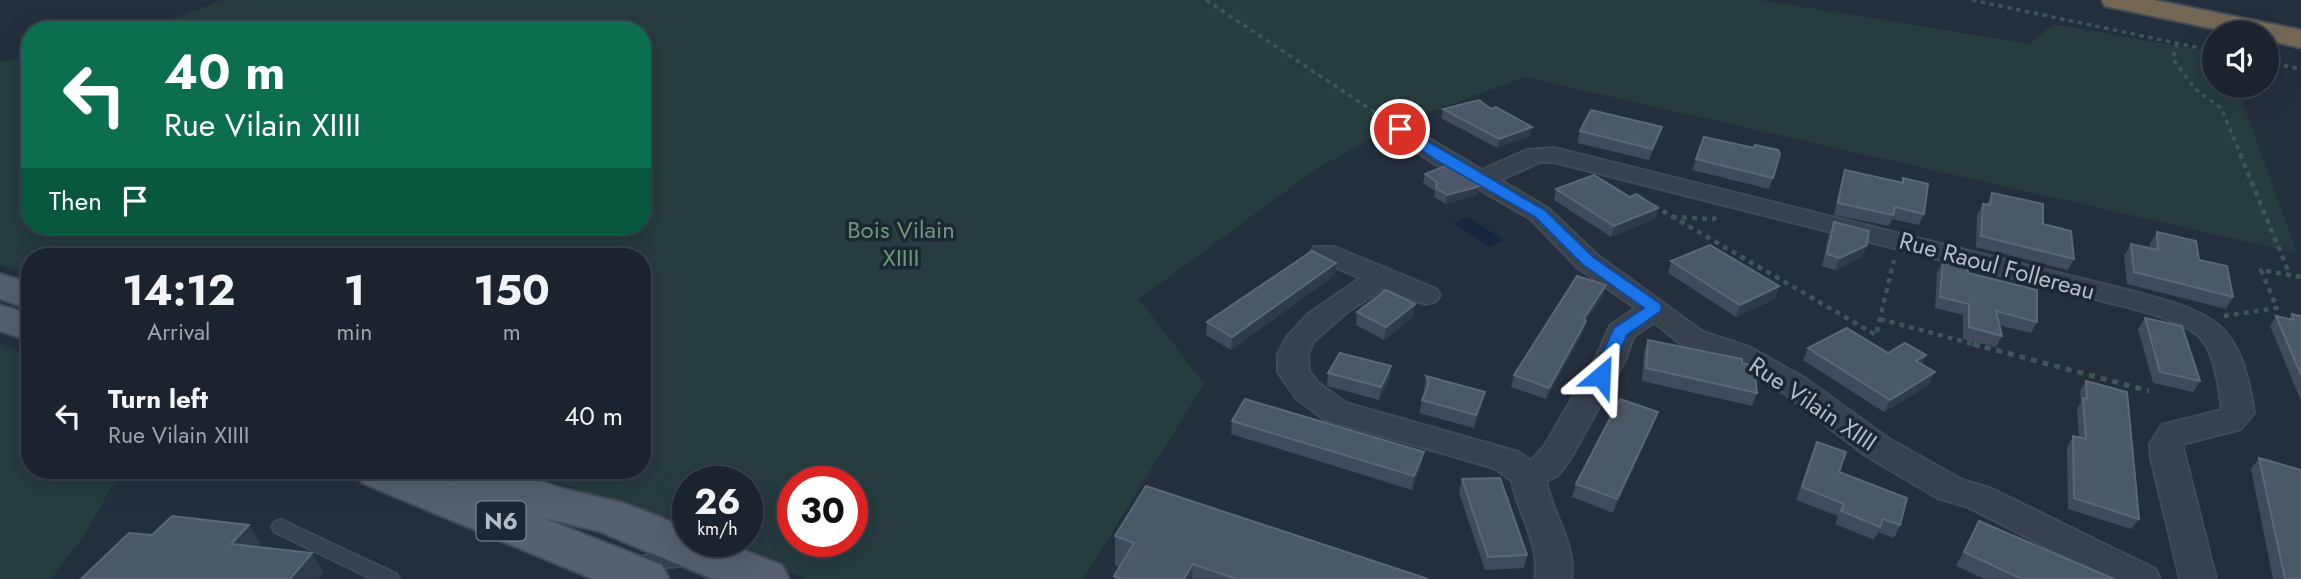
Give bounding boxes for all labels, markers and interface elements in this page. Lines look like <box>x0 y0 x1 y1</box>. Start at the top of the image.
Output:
map controls <box>2202 21 2279 98</box>
button: sound <box>2202 21 2279 98</box>
text: 40 m <box>164 37 286 107</box>
icon: left <box>49 49 140 140</box>
pin <box>1370 99 1430 159</box>
text: Rue Vilain XIIII <box>164 102 361 148</box>
icon: arrive <box>1381 110 1419 148</box>
text: Then <box>49 182 102 220</box>
icon: arrive <box>116 182 154 220</box>
park label: Bois Vilain XIIII <box>847 212 955 275</box>
street label: Rue Raoul Follereau <box>1895 223 2099 308</box>
text: 14:12 <box>122 260 235 321</box>
text: 1 <box>344 260 365 321</box>
text: 150 <box>474 260 550 321</box>
text: Arrival <box>147 315 210 349</box>
text: min <box>336 315 372 349</box>
text: m <box>503 315 521 349</box>
position arrow <box>1564 339 1638 413</box>
street label: Rue Vilain XIIII <box>1742 348 1884 459</box>
text: Turn left <box>108 380 208 418</box>
icon: left <box>49 397 87 435</box>
text: 40 m <box>564 397 623 435</box>
text: Rue Vilain XIIII <box>108 418 249 452</box>
speed limit sign: 30 <box>777 466 868 557</box>
text: 26 <box>694 477 741 527</box>
road number: N6 <box>476 502 526 540</box>
text: km/h <box>697 516 738 542</box>

